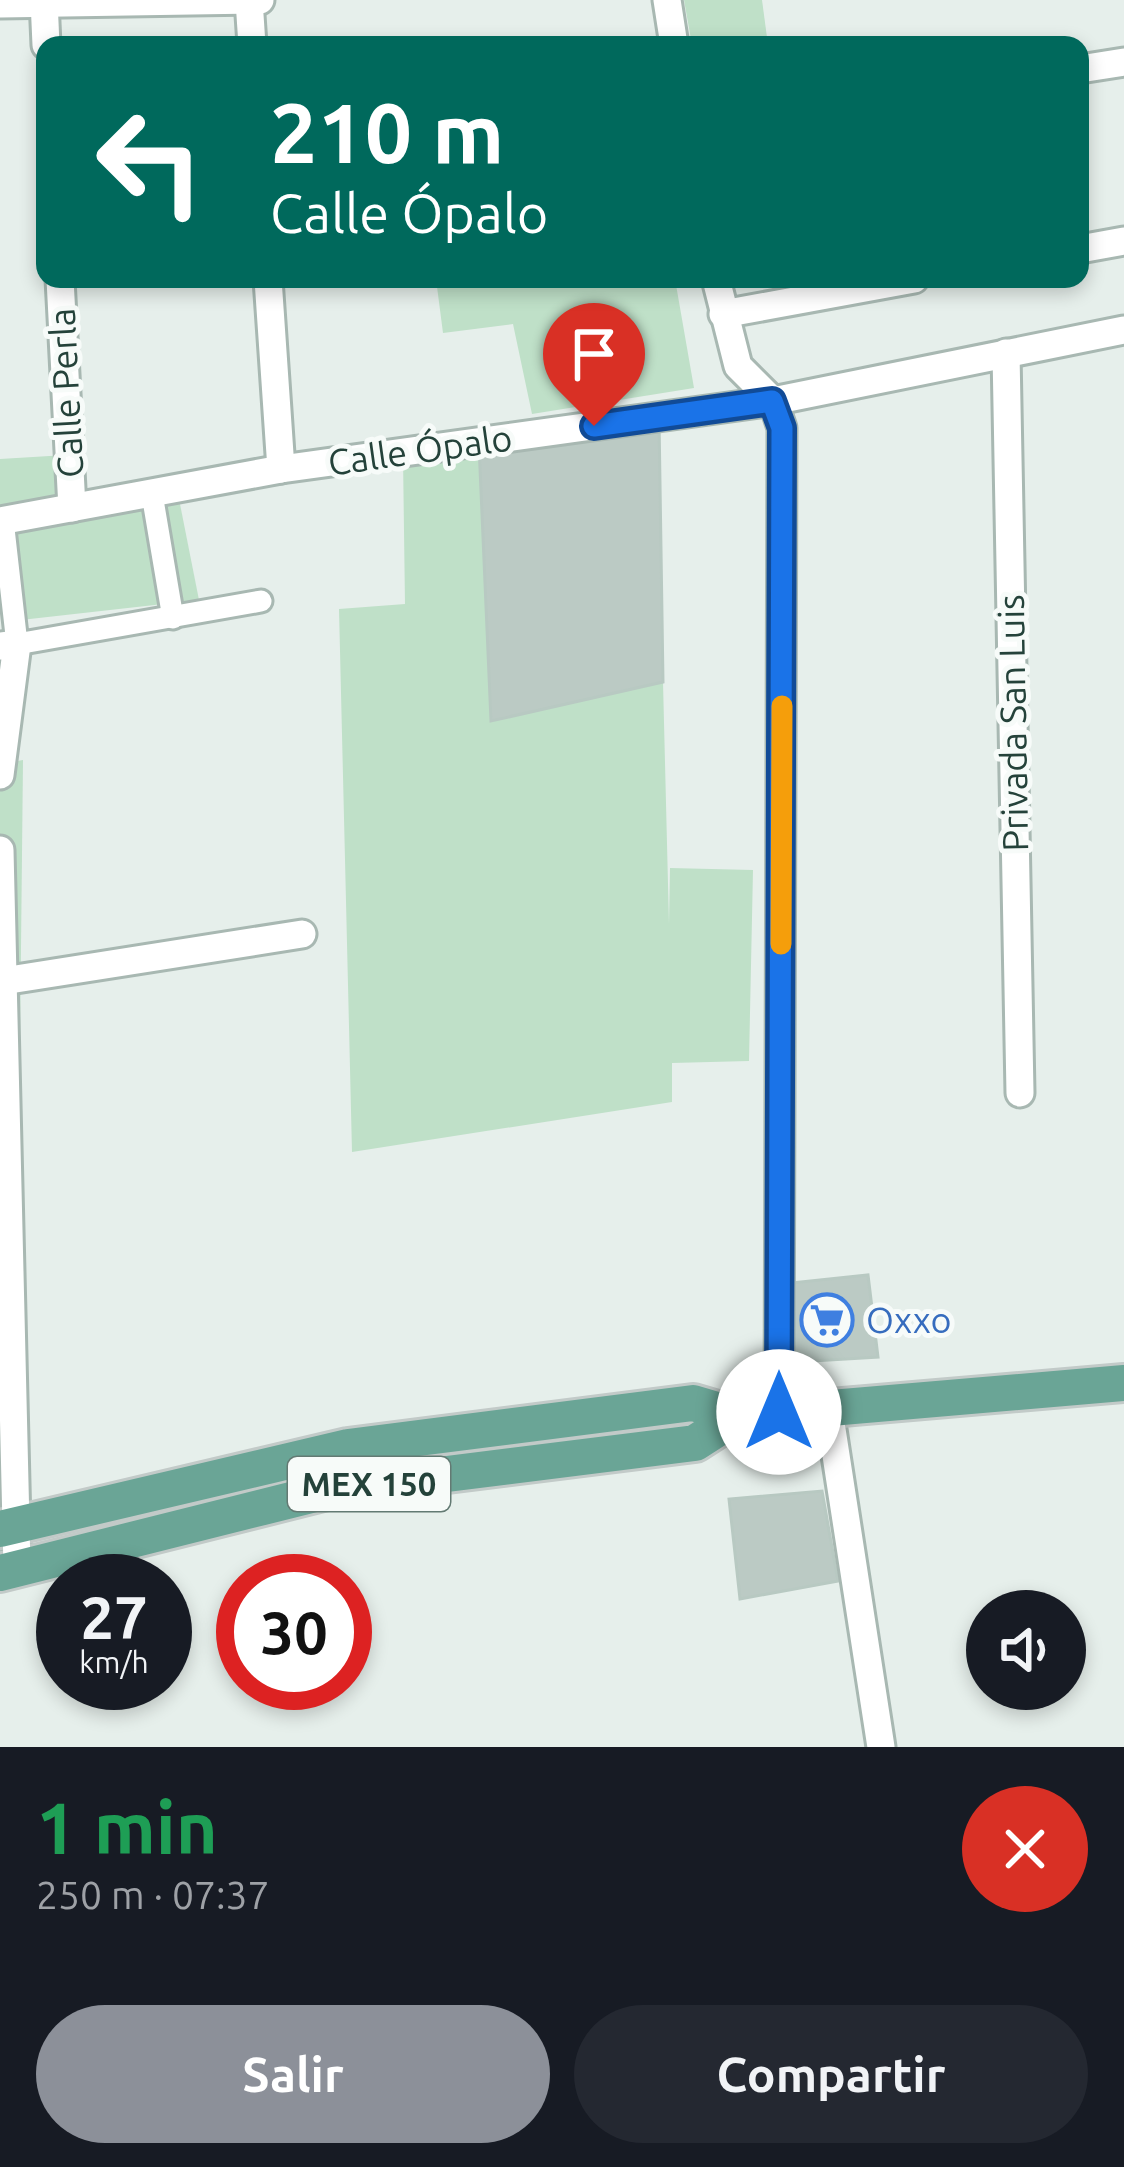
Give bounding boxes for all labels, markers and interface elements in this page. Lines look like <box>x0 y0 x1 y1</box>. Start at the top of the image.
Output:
icon: left <box>72 84 228 240</box>
text: 210 m <box>270 85 504 179</box>
text: Calle Ópalo <box>270 183 548 243</box>
pin <box>543 303 645 426</box>
street label: Calle Perla <box>41 307 90 479</box>
icon: arrive <box>561 321 627 387</box>
street label: Calle Ópalo <box>325 416 515 483</box>
street label: Privada San Luis <box>990 594 1035 852</box>
supermarket icon: Oxxo <box>799 1292 855 1348</box>
place label: Oxxo <box>866 1299 952 1340</box>
position arrow <box>716 1349 842 1475</box>
road number: MEX 150 <box>288 1457 450 1511</box>
speed limit sign: 30 <box>216 1554 372 1710</box>
text: 27 <box>80 1583 148 1650</box>
map controls <box>966 1590 1086 1710</box>
button: sound <box>966 1590 1086 1710</box>
text: km/h <box>79 1645 149 1679</box>
button: close <box>962 1786 1088 1912</box>
text: 1 min <box>36 1787 218 1868</box>
text: 250 m · 07:37 <box>36 1873 270 1916</box>
button: Salir <box>36 2005 550 2143</box>
button: Compartir <box>574 2005 1088 2143</box>

